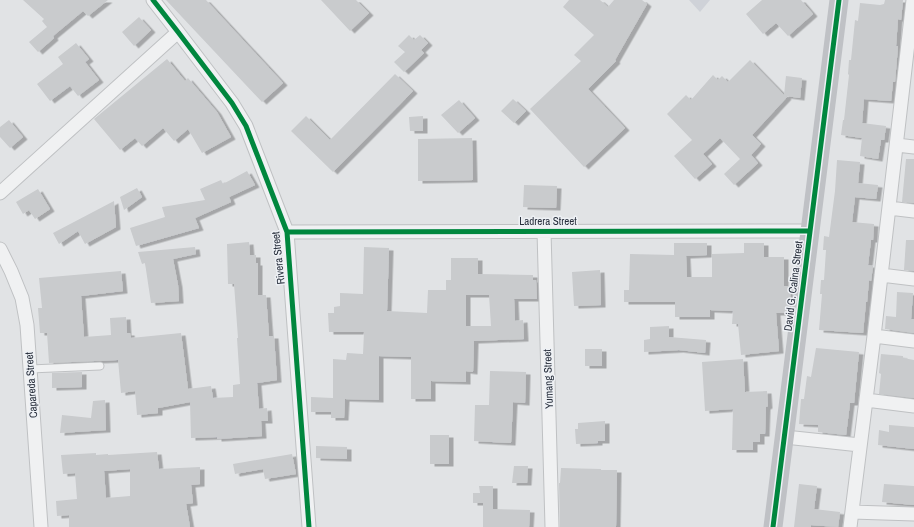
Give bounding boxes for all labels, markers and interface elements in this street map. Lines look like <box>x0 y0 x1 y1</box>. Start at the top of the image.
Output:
street label: Ladrera Street <box>519 214 577 228</box>
street label: Rivera Street <box>268 230 288 285</box>
street label: David G. Calina Street <box>781 240 806 332</box>
street label: Yumang Street <box>540 348 556 409</box>
street label: Capareda Street <box>22 351 40 419</box>

